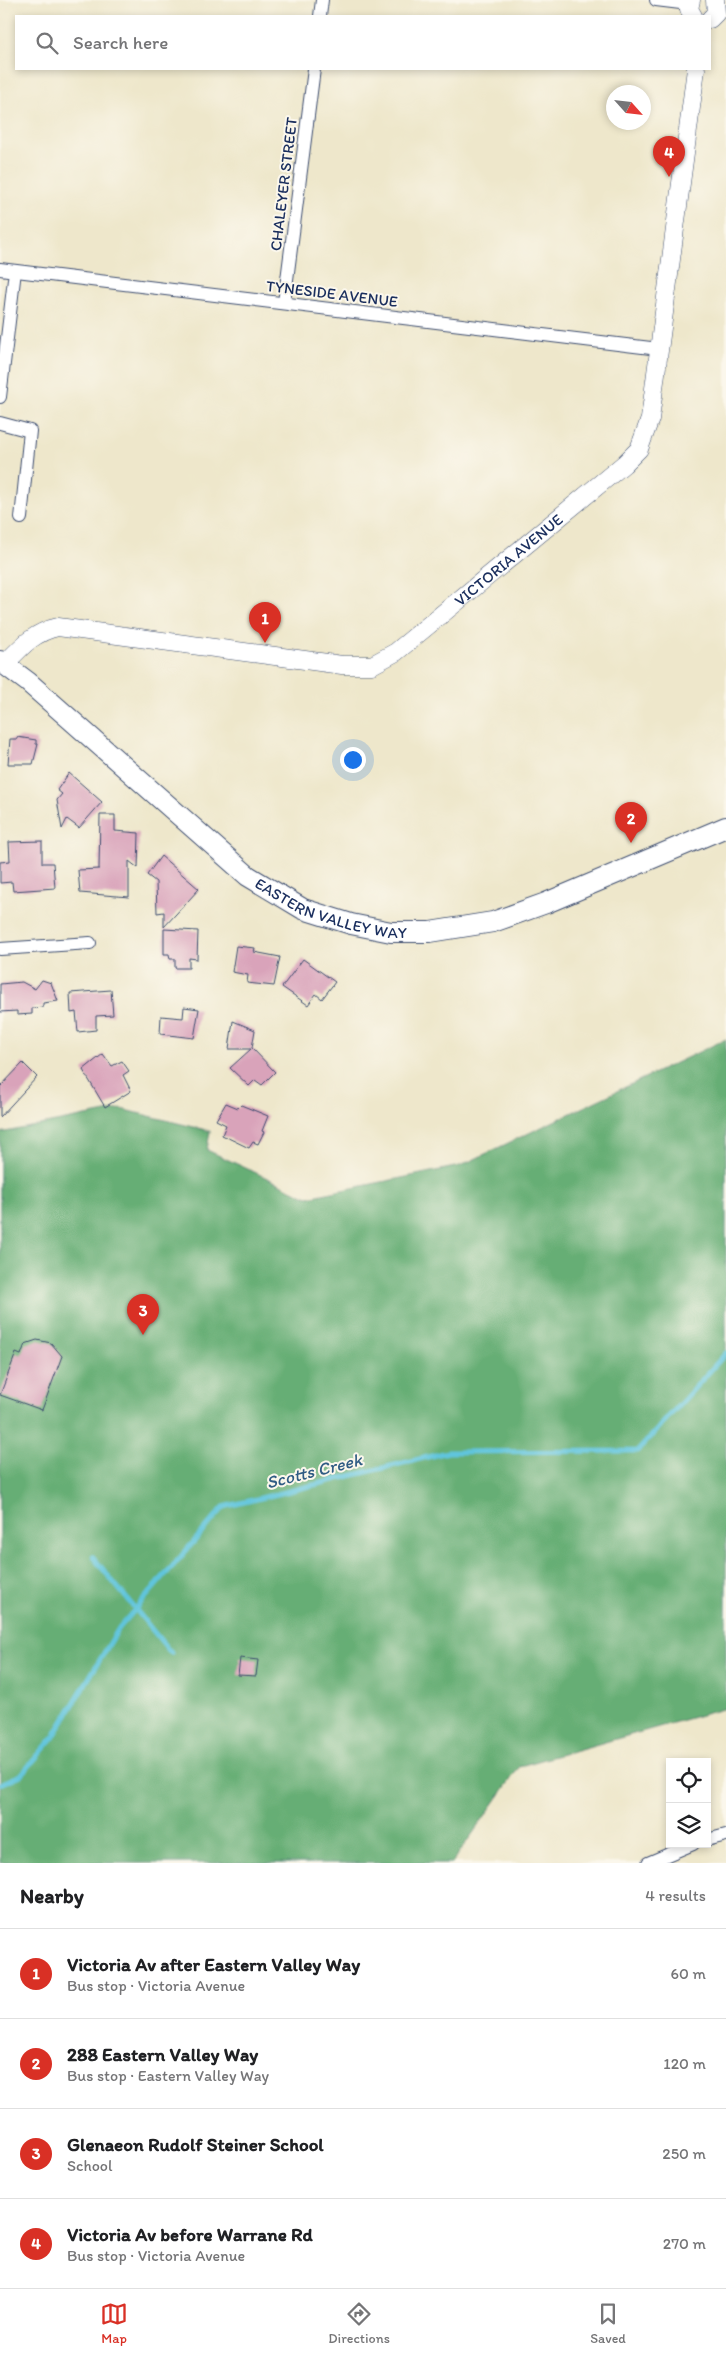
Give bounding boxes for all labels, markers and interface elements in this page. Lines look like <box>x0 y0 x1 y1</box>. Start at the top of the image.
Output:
search box <box>15 15 711 70</box>
icon: search <box>33 29 61 57</box>
text: Search here <box>73 31 168 54</box>
north arrow <box>606 85 651 130</box>
street label: CHALEYER STREET <box>266 116 301 252</box>
pin: 4 <box>653 136 685 177</box>
street label: TYNESIDE AVENUE <box>265 276 399 311</box>
street label: VICTORIA AVENUE <box>450 510 566 610</box>
pin: 1 <box>249 602 281 643</box>
your location <box>340 747 366 773</box>
pin: 2 <box>615 802 647 843</box>
street label: EASTERN VALLEY WAY <box>252 874 407 942</box>
pin: 3 <box>127 1294 159 1335</box>
water label: Scotts Creek <box>264 1448 366 1494</box>
map controls <box>666 1758 711 1848</box>
button: locate <box>666 1758 711 1803</box>
button: layers <box>666 1803 711 1848</box>
text: Nearby <box>20 1883 84 1908</box>
text: 4 results <box>645 1886 706 1905</box>
text: Victoria Av after Eastern Valley Way <box>67 1953 360 1976</box>
text: 1 <box>32 1964 40 1983</box>
text: 60 m <box>671 1964 706 1983</box>
text: Bus stop · Victoria Avenue <box>67 1976 245 1995</box>
text: 288 Eastern Valley Way <box>67 2043 258 2066</box>
text: 2 <box>32 2054 40 2073</box>
text: 120 m <box>663 2054 706 2073</box>
text: Bus stop · Eastern Valley Way <box>67 2066 269 2085</box>
text: Glenaeon Rudolf Steiner School <box>67 2133 324 2156</box>
text: 3 <box>32 2144 40 2163</box>
text: 250 m <box>662 2144 706 2163</box>
text: School <box>67 2156 113 2175</box>
text: Victoria Av before Warrane Rd <box>67 2223 313 2246</box>
text: 4 <box>31 2234 41 2253</box>
text: 270 m <box>663 2234 706 2253</box>
text: Bus stop · Victoria Avenue <box>67 2246 245 2265</box>
tab: Map <box>100 2300 128 2347</box>
tab: Directions <box>328 2300 390 2347</box>
tab: Saved <box>590 2300 626 2347</box>

